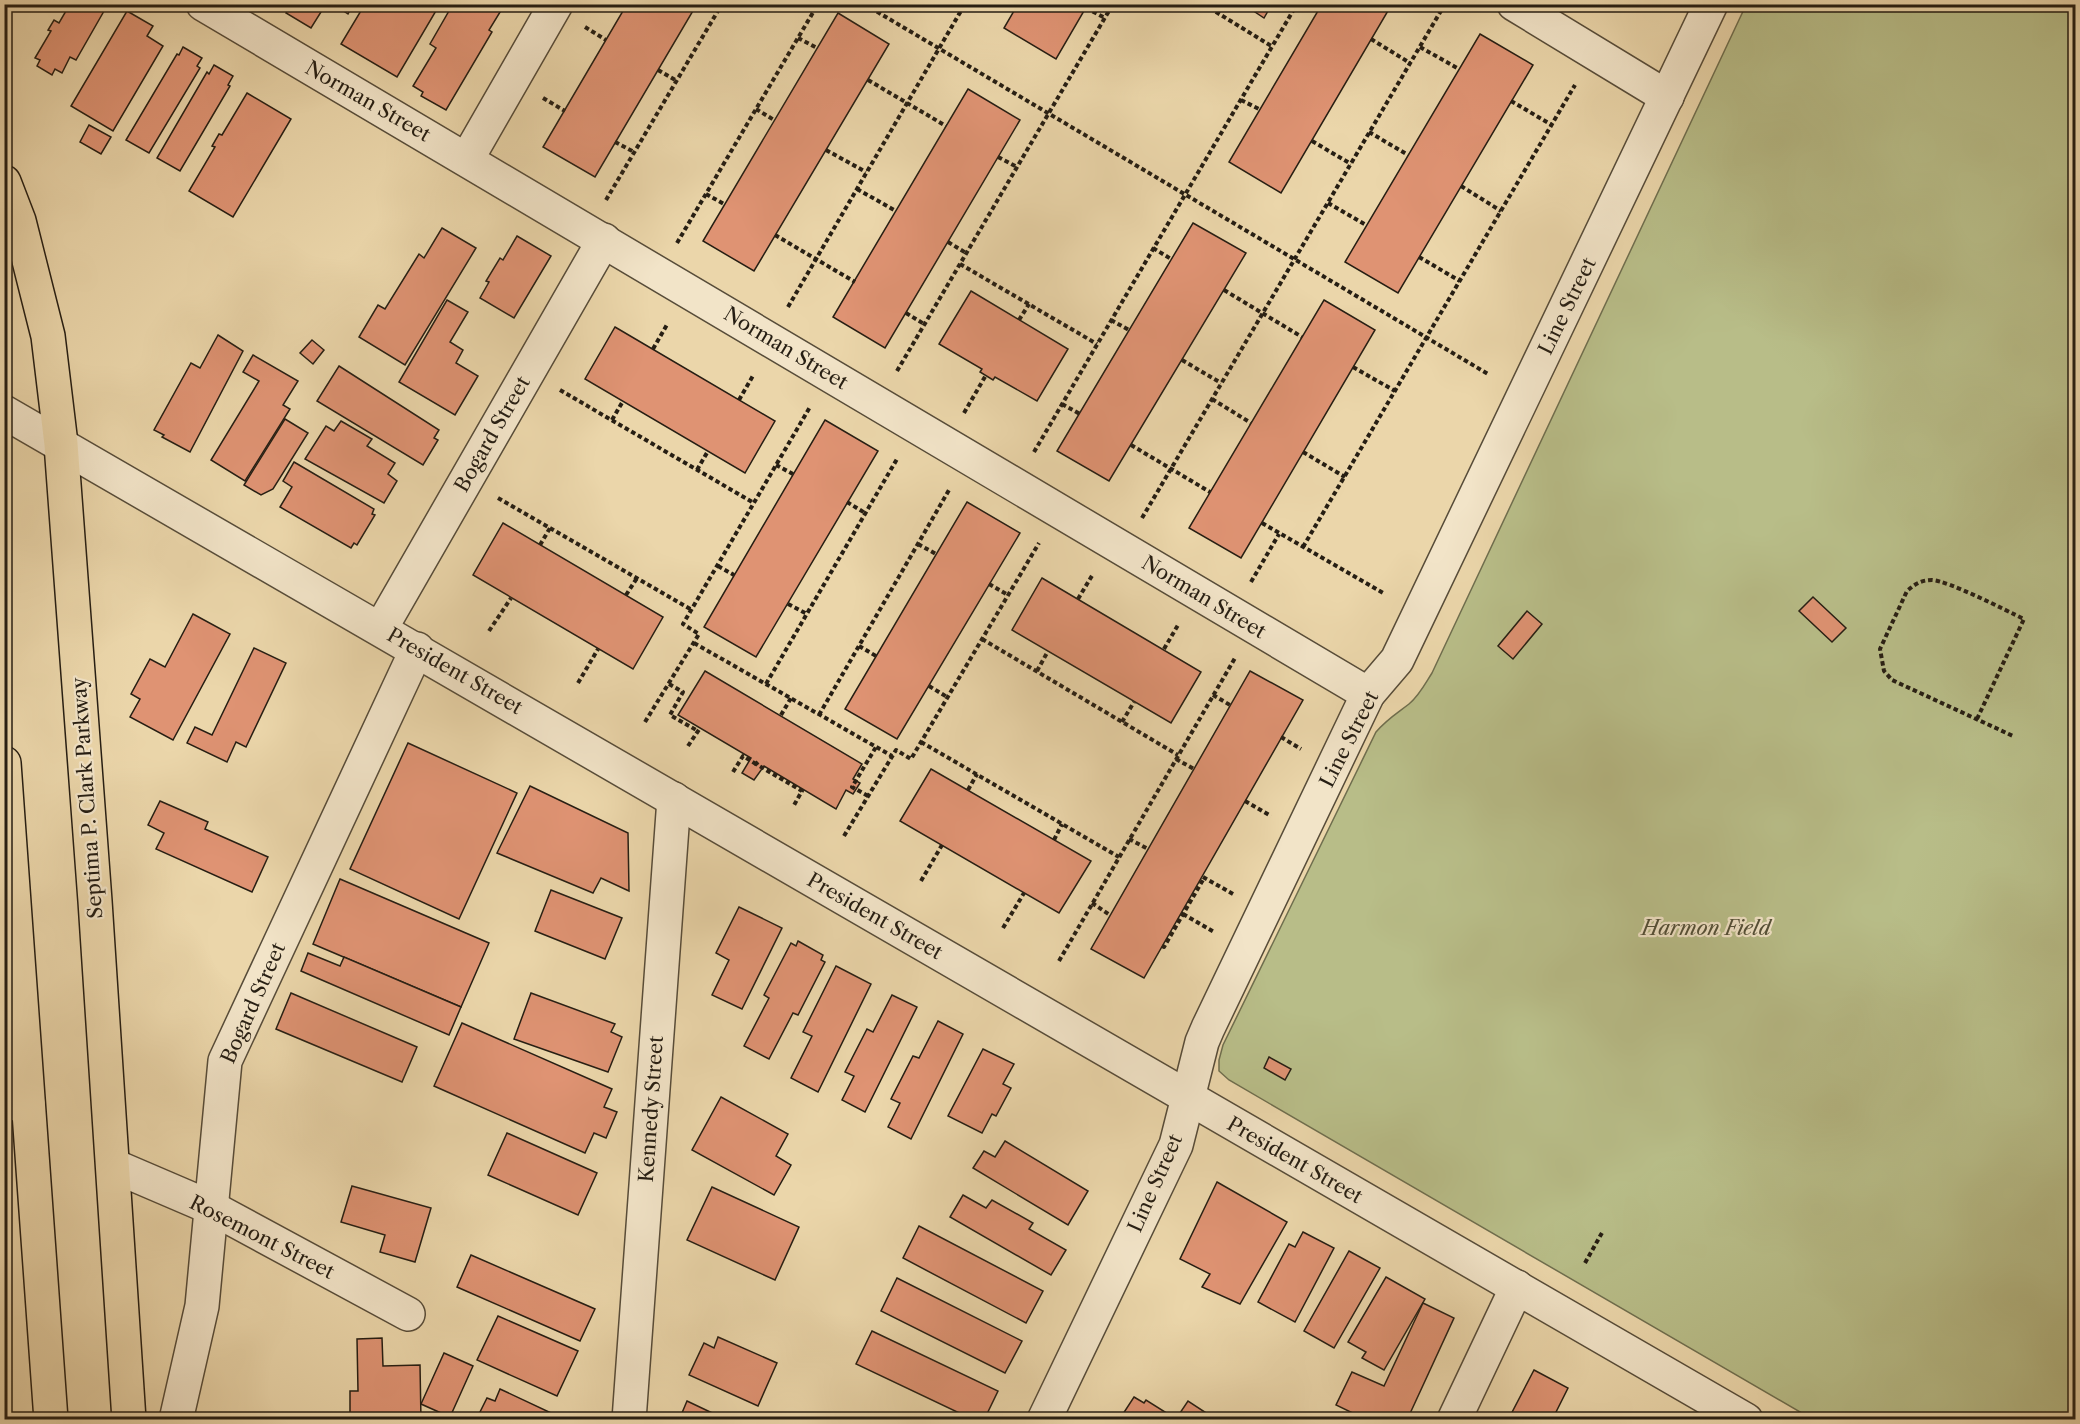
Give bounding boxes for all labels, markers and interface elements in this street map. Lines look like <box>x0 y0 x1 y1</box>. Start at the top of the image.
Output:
street label: Norman Street <box>301 56 435 146</box>
street label: Line Street <box>1533 254 1601 358</box>
street label: Norman Street <box>720 302 852 394</box>
street label: Bogard Street <box>449 372 535 496</box>
street label: Norman Street <box>1138 551 1270 643</box>
street label: President Street <box>383 623 527 719</box>
street label: Septima P. Clark Parkway <box>67 676 107 920</box>
street label: Line Street <box>1314 687 1384 791</box>
street label: President Street <box>803 868 947 964</box>
park label: Harmon Field <box>1640 916 1773 940</box>
street label: Bogard Street <box>216 939 290 1067</box>
street label: Kennedy Street <box>634 1035 668 1183</box>
street label: President Street <box>1223 1112 1367 1208</box>
street label: Line Street <box>1123 1130 1187 1236</box>
street label: Rosemont Street <box>186 1190 338 1284</box>

